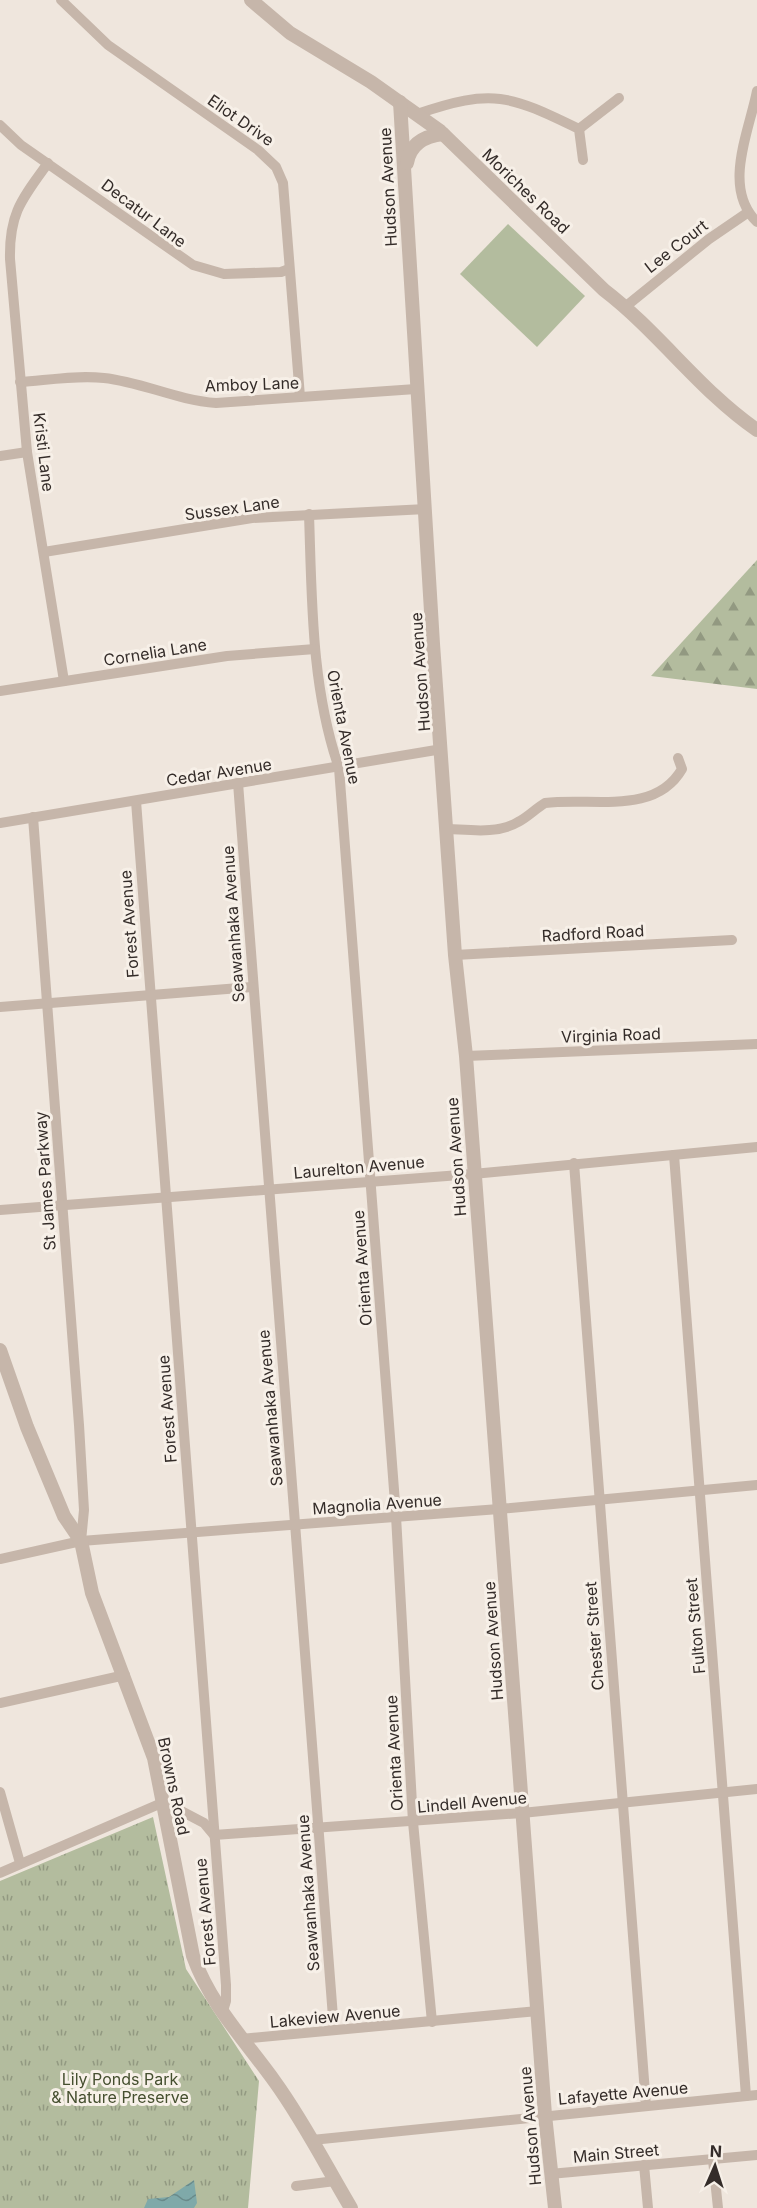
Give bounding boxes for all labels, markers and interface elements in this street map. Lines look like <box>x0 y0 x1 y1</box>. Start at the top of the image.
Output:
street label: Eliot Drive <box>204 90 278 150</box>
street label: Hudson Avenue <box>375 127 401 247</box>
street label: Moriches Road <box>478 144 574 238</box>
street label: Decatur Lane <box>98 175 190 251</box>
street label: Lee Court <box>641 215 711 277</box>
street label: Amboy Lane <box>204 372 300 396</box>
street label: Kristi Lane <box>29 411 59 493</box>
street label: Sussex Lane <box>183 491 281 525</box>
street label: Hudson Avenue <box>406 612 434 732</box>
street label: Cornelia Lane <box>102 634 208 670</box>
street label: Orienta Avenue <box>323 668 365 786</box>
street label: Cedar Avenue <box>165 754 273 790</box>
street label: Seawanhaka Avenue <box>218 845 248 1003</box>
street label: Forest Avenue <box>115 869 143 979</box>
street label: Radford Road <box>541 920 645 946</box>
street label: Virginia Road <box>561 1023 661 1047</box>
street label: Hudson Avenue <box>442 1097 470 1217</box>
street label: St James Parkway <box>30 1111 60 1251</box>
street label: Laurelton Avenue <box>293 1151 425 1183</box>
street label: Orienta Avenue <box>348 1209 376 1327</box>
street label: Seawanhaka Avenue <box>253 1329 287 1487</box>
street label: Forest Avenue <box>153 1354 181 1464</box>
street label: Magnolia Avenue <box>312 1489 442 1519</box>
street label: Fulton Street <box>681 1577 709 1675</box>
street label: Hudson Avenue <box>479 1581 507 1701</box>
street label: Chester Street <box>580 1581 608 1691</box>
street label: Orienta Avenue <box>381 1694 407 1812</box>
street label: Browns Road <box>154 1735 194 1837</box>
street label: Lindell Avenue <box>416 1787 528 1817</box>
street label: Seawanhaka Avenue <box>293 1814 323 1972</box>
street label: Forest Avenue <box>190 1857 220 1967</box>
street label: Lakeview Avenue <box>269 2000 401 2032</box>
street label: Hudson Avenue <box>515 2066 545 2186</box>
park label: Lily Ponds Park & Nature Preserve <box>51 2069 189 2107</box>
street label: Lafayette Avenue <box>557 2077 689 2109</box>
north arrow <box>685 2136 745 2196</box>
street label: Main Street <box>572 2139 660 2167</box>
text: N <box>709 2141 722 2161</box>

